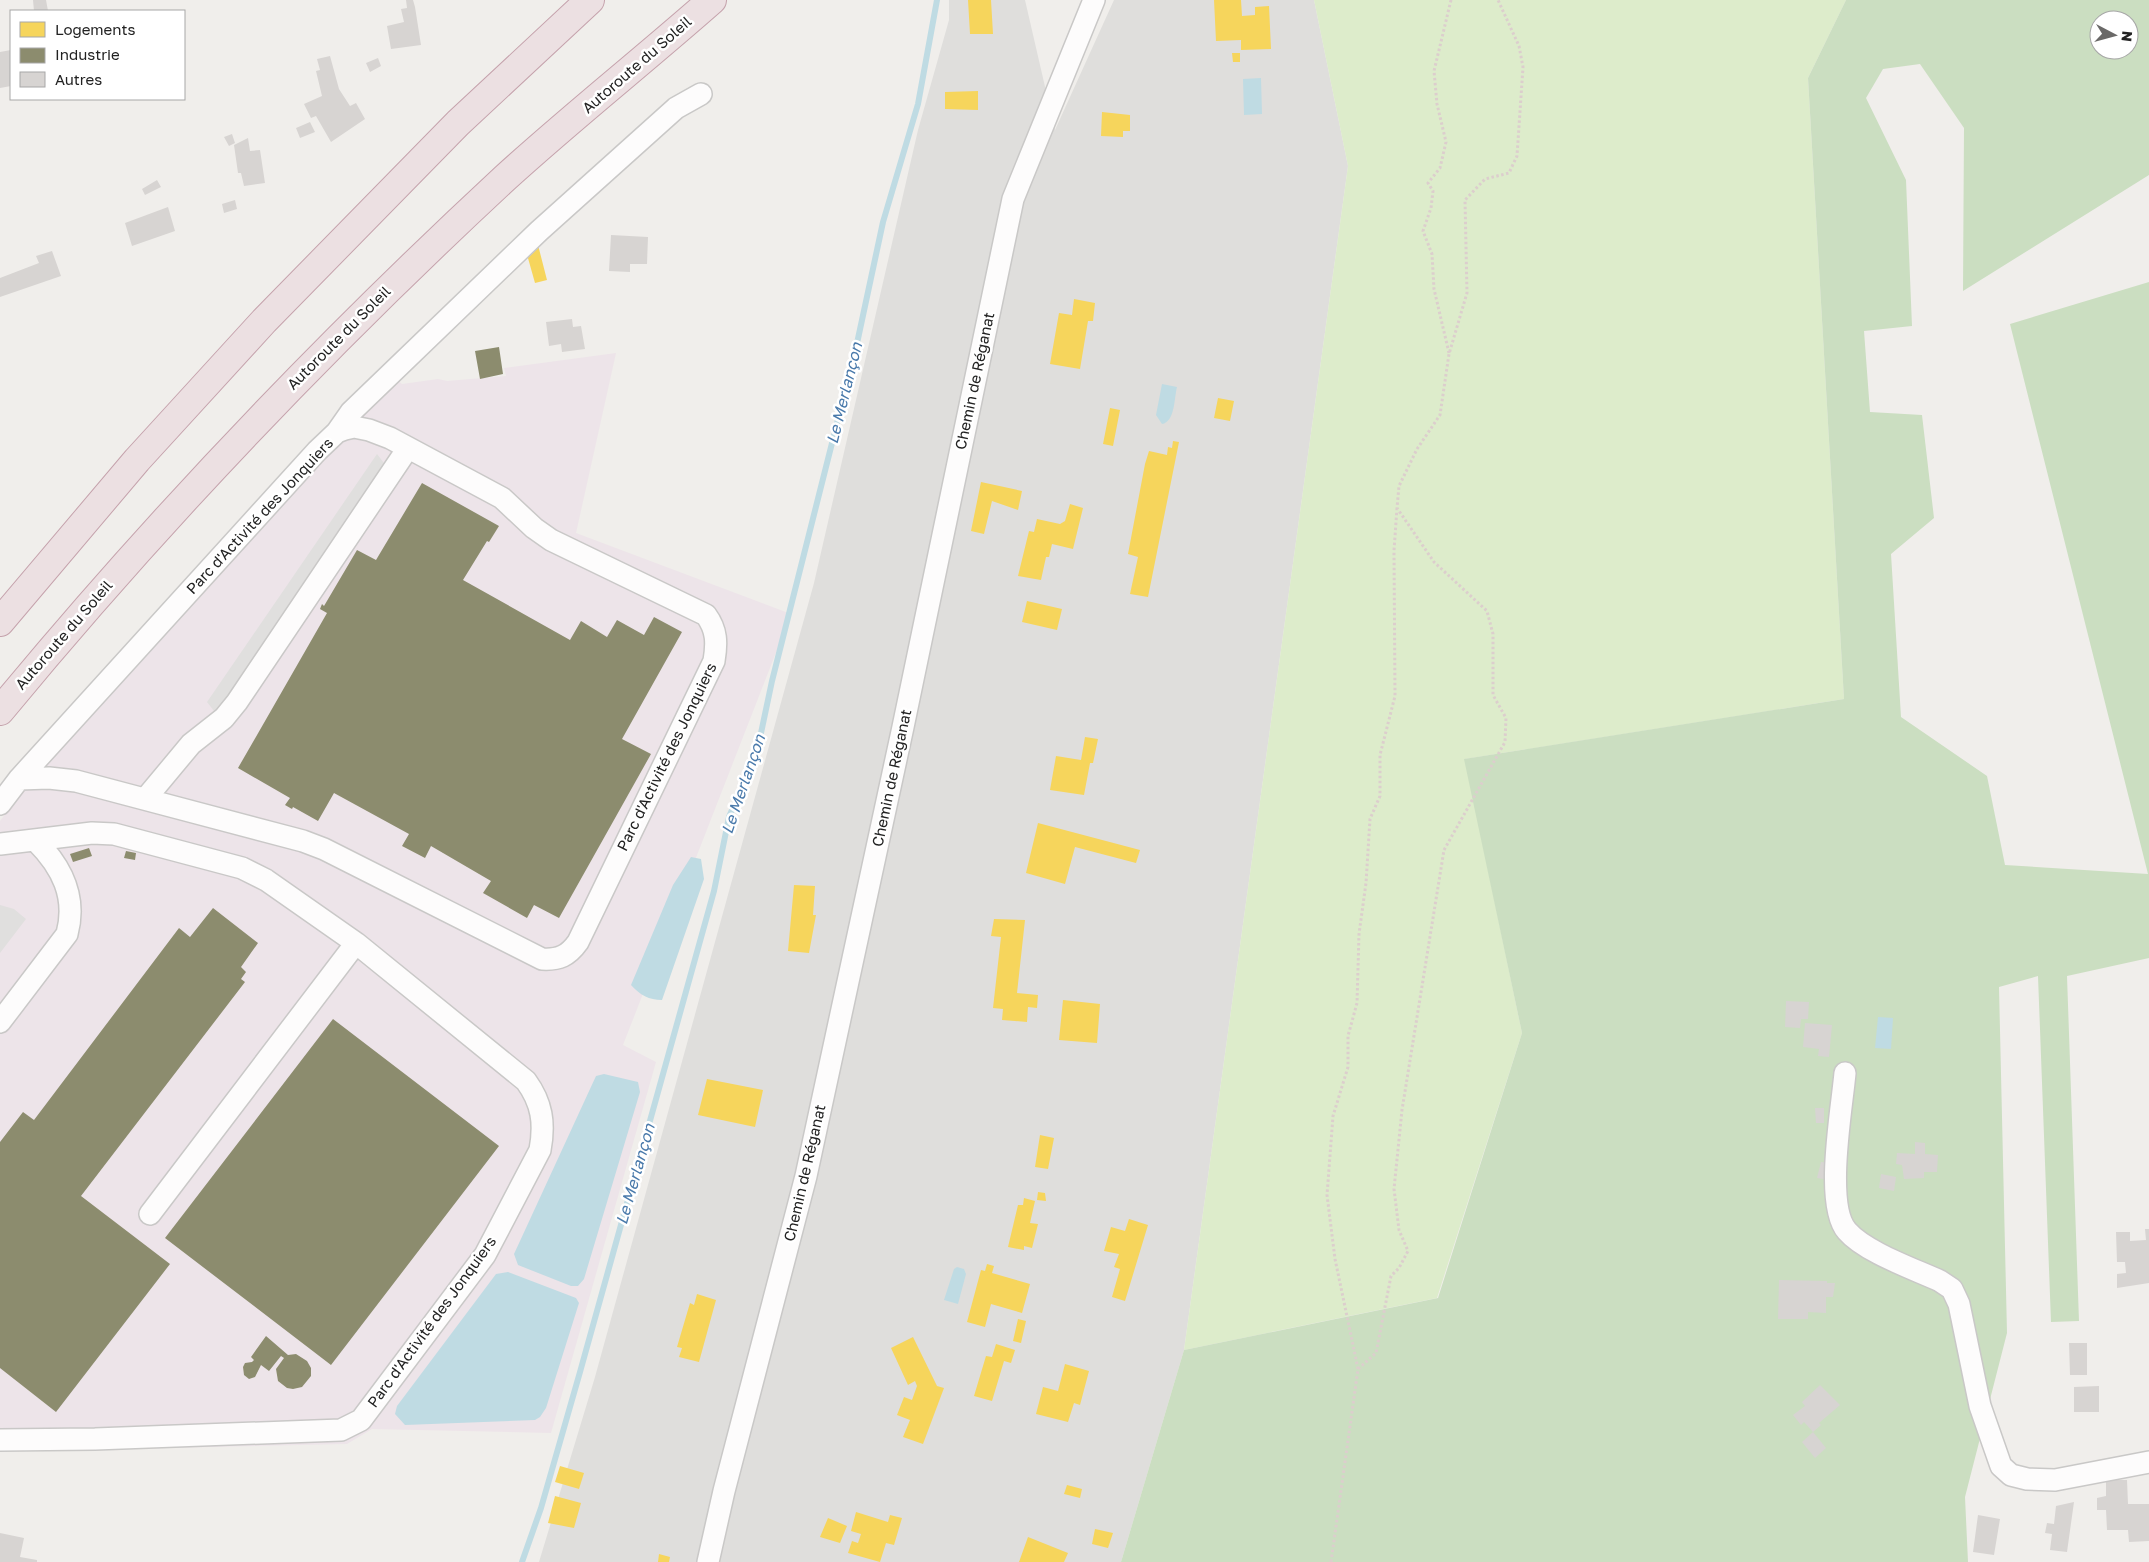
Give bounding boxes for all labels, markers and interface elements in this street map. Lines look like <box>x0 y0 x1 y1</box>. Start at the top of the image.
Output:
legend <box>10 10 185 100</box>
north arrow <box>2089 10 2139 60</box>
street label: Autoroute du Soleil <box>578 12 695 117</box>
text: Logements <box>55 20 135 38</box>
text: N <box>2118 30 2136 43</box>
text: Industrie <box>55 45 120 63</box>
text: Autres <box>55 70 102 88</box>
street label: Autoroute du Soleil <box>283 282 394 393</box>
street label: Chemin de Réganat <box>951 310 997 451</box>
water label: Le Merlançon <box>822 339 867 446</box>
street label: Parc d'Activité des Jonquiers <box>182 433 336 597</box>
street label: Autoroute du Soleil <box>11 576 116 693</box>
street label: Parc d'Activité des Jonquiers <box>613 660 720 854</box>
street label: Chemin de Réganat <box>868 707 914 848</box>
water label: Le Merlançon <box>717 731 770 836</box>
street label: Chemin de Réganat <box>780 1103 829 1243</box>
water label: Le Merlançon <box>611 1120 659 1227</box>
street label: Parc d'Activité des Jonquiers <box>363 1232 499 1410</box>

